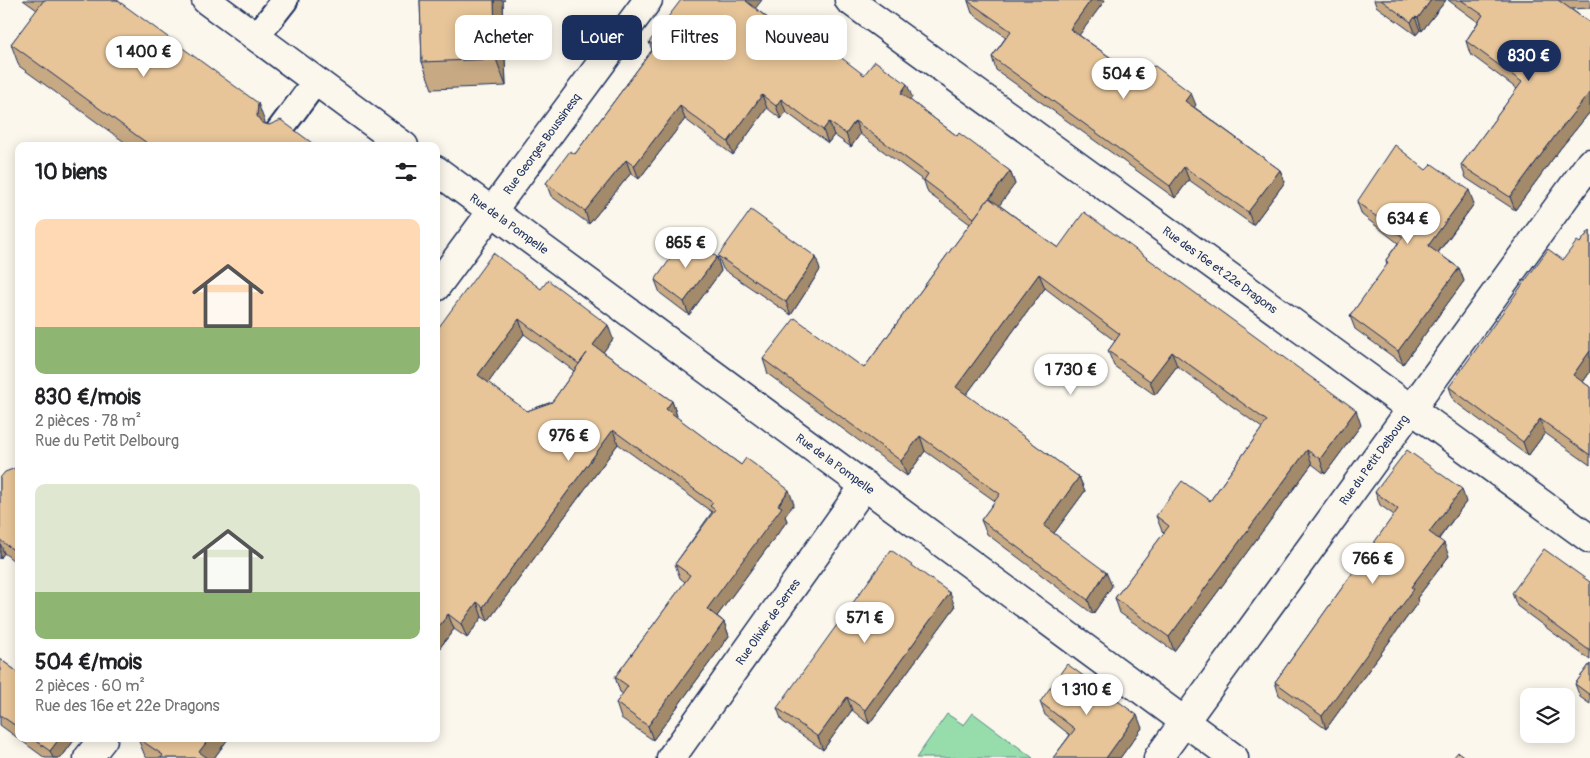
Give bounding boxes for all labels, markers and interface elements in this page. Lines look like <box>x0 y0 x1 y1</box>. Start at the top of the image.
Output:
chip: Acheter <box>455 15 552 60</box>
chip: Louer <box>562 15 642 60</box>
chip: Filtres <box>652 15 736 60</box>
chip: Nouveau <box>746 15 847 60</box>
pin: 1 400 € <box>98 36 190 78</box>
pin: 830 € <box>1494 39 1564 82</box>
text: 1 400 € <box>117 42 171 62</box>
text: 830 € <box>1508 46 1550 66</box>
pin: 504 € <box>1089 58 1159 100</box>
text: 504 € <box>1103 64 1145 84</box>
street label: Rue Georges Boussinesq <box>501 90 584 198</box>
icon: filters <box>392 158 420 186</box>
text: 10 biens <box>35 159 107 186</box>
street label: Rue de la Pompelle <box>466 191 551 258</box>
pin: 634 € <box>1373 202 1443 245</box>
text: 634 € <box>1387 209 1429 229</box>
street label: Rue des 16e et 22e Dragons <box>1159 224 1281 318</box>
pin: 865 € <box>651 226 721 269</box>
text: 865 € <box>666 233 706 253</box>
icon: home <box>183 251 273 341</box>
pin: 1 730 € <box>1025 354 1117 396</box>
text: 1 730 € <box>1045 360 1097 380</box>
text: 830 €/mois <box>35 384 141 411</box>
text: 2 pièces · 78 m² <box>35 411 141 431</box>
street label: Rue du Petit Delbourg <box>1337 412 1412 508</box>
pin: 976 € <box>534 420 604 462</box>
text: 976 € <box>549 426 589 446</box>
text: Rue du Petit Delbourg <box>35 431 179 451</box>
street label: Rue de la Pompelle <box>792 431 877 498</box>
icon: home <box>183 516 273 606</box>
pin: 766 € <box>1338 542 1408 585</box>
text: 766 € <box>1352 549 1394 569</box>
street label: Rue Olivier de Serres <box>733 576 804 668</box>
pin: 571 € <box>830 602 900 644</box>
text: 571 € <box>846 608 884 628</box>
text: 504 €/mois <box>35 649 142 676</box>
pin: 1 310 € <box>1041 674 1133 716</box>
text: 2 pièces · 60 m² <box>35 676 145 696</box>
text: 1 310 € <box>1062 680 1112 700</box>
map controls <box>1520 688 1575 743</box>
button: layers <box>1520 688 1575 743</box>
text: Rue des 16e et 22e Dragons <box>35 696 220 716</box>

